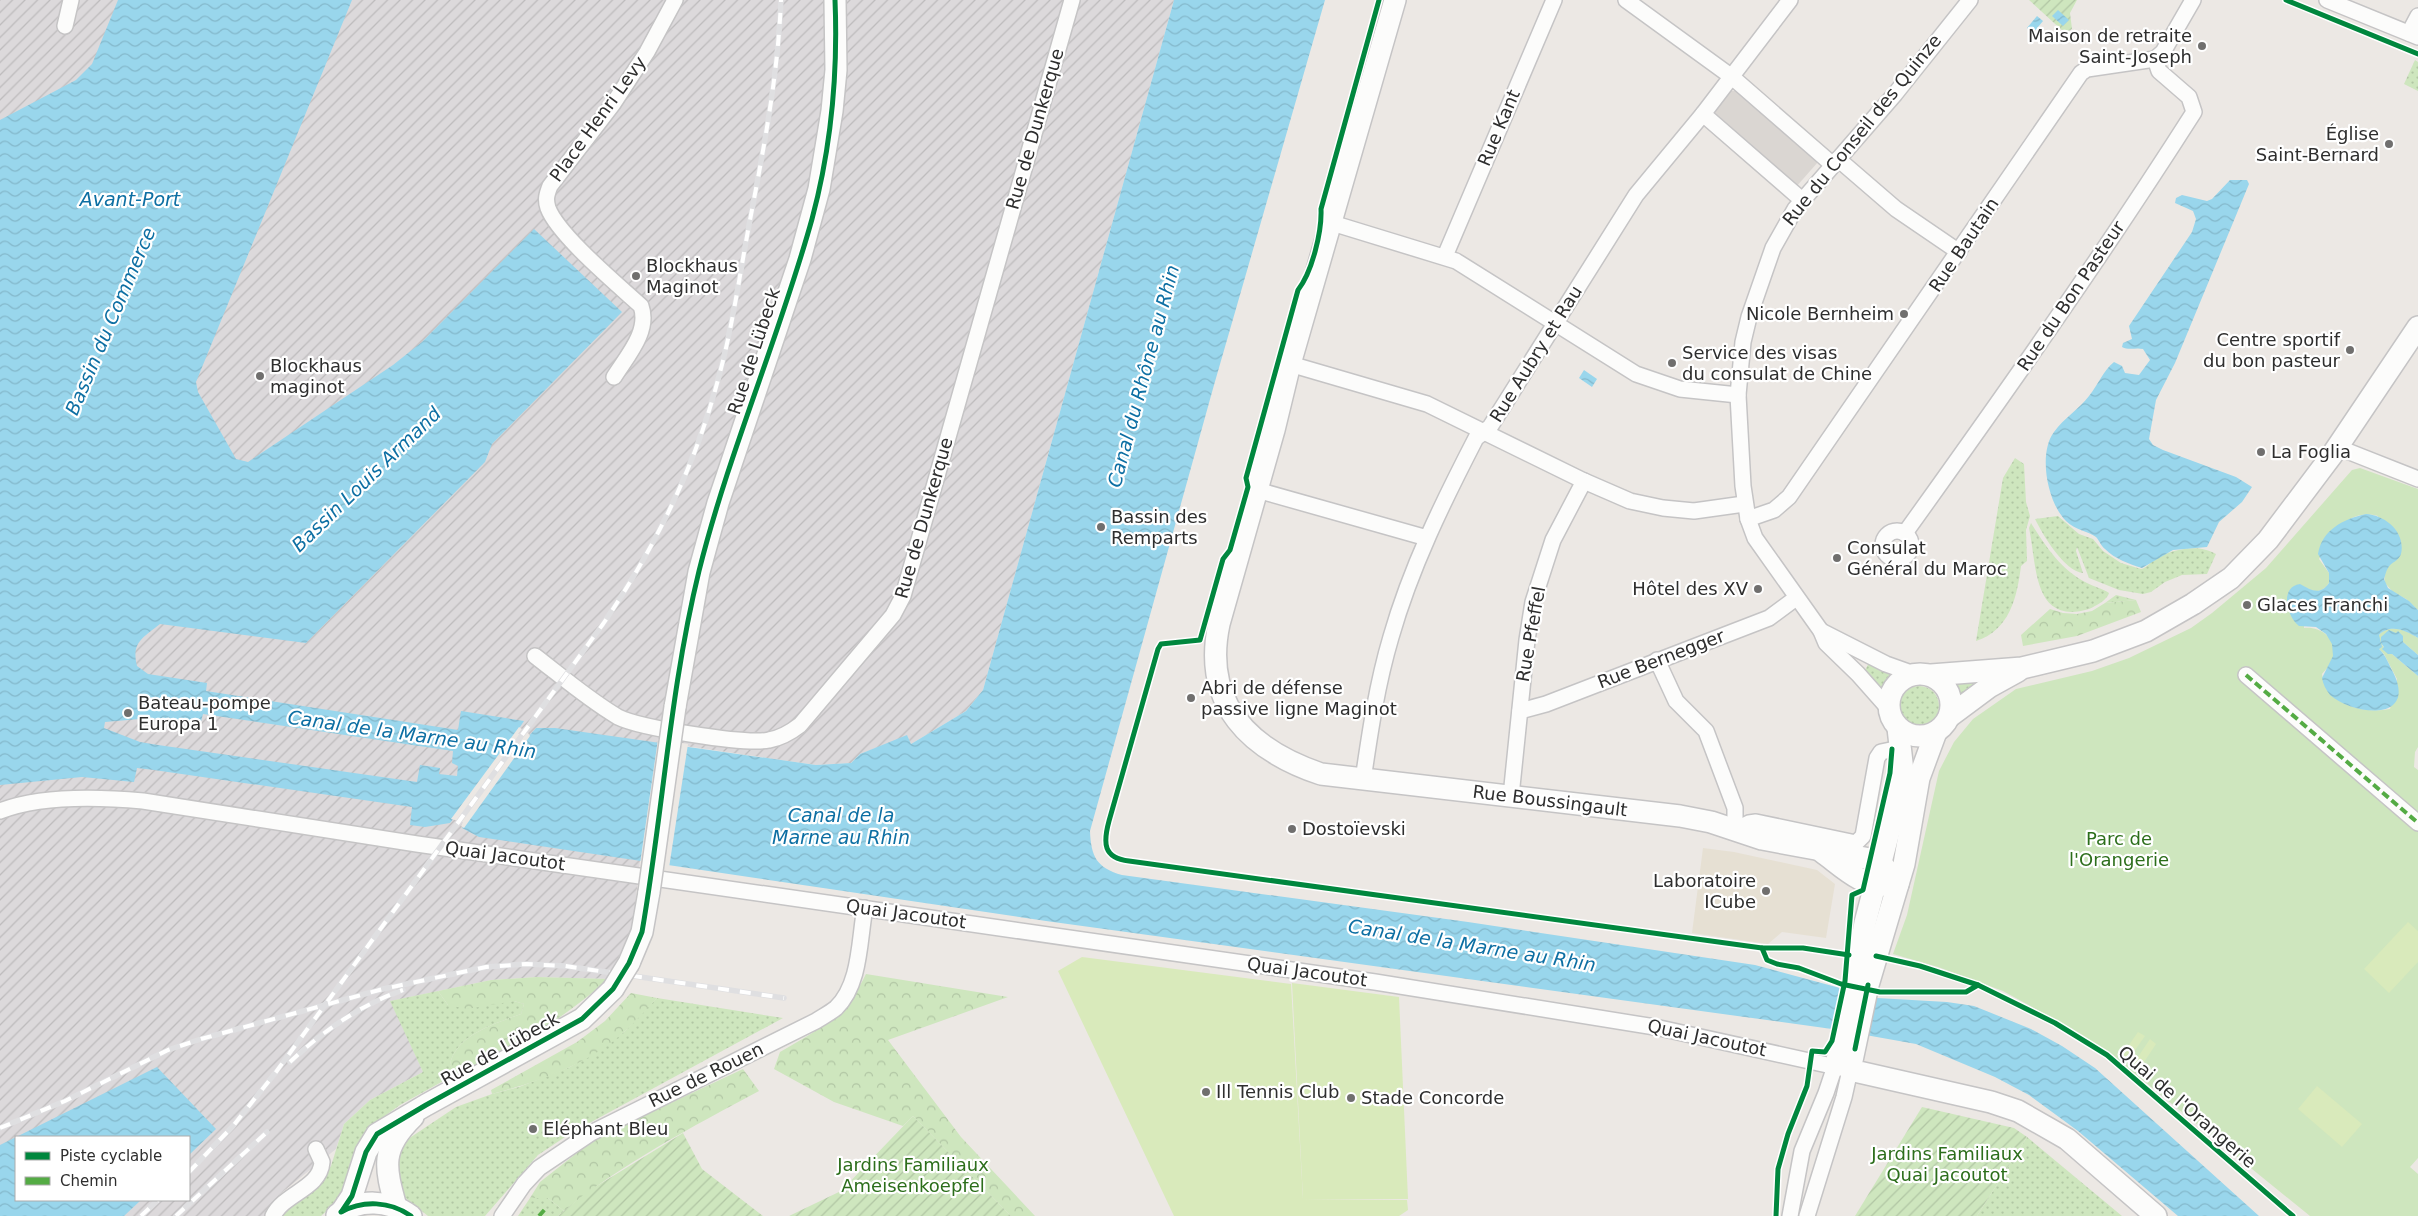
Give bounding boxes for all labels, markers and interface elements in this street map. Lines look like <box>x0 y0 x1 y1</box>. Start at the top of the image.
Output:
place label: Maison de retraite Saint-Joseph <box>2028 25 2192 67</box>
street label: Rue du Conseil des Quinze <box>1778 30 1945 229</box>
marker: Maison de retraite Saint-Joseph <box>2196 40 2208 52</box>
street label: Rue de Dunkerque <box>1001 46 1068 212</box>
street label: Place Henri Levy <box>545 52 650 185</box>
street label: Rue Kant <box>1473 86 1524 169</box>
place label: Église Saint-Bernard <box>2256 123 2379 165</box>
marker: Église Saint-Bernard <box>2383 138 2395 150</box>
water label: Avant-Port <box>78 188 182 210</box>
street label: Rue Bautain <box>1924 194 2003 296</box>
street label: Rue du Bon Pasteur <box>2013 216 2129 375</box>
water label: Bassin du Commerce <box>61 224 159 418</box>
place label: Blockhaus Maginot <box>646 255 738 297</box>
water label: Canal du Rhône au Rhin <box>1103 263 1183 489</box>
marker: Blockhaus Maginot <box>630 270 642 282</box>
street label: Rue Aubry et Rau <box>1485 281 1586 426</box>
street label: Rue de Lübeck <box>723 284 784 417</box>
place label: Nicole Bernheim <box>1746 303 1894 324</box>
marker: Nicole Bernheim <box>1898 308 1910 320</box>
place label: Centre sportif du bon pasteur <box>2203 329 2341 371</box>
place label: Service des visas du consulat de Chine <box>1682 342 1872 384</box>
marker: Centre sportif du bon pasteur <box>2344 344 2356 356</box>
place label: Blockhaus maginot <box>270 355 362 397</box>
marker: Service des visas du consulat de Chine <box>1666 357 1678 369</box>
marker: Blockhaus maginot <box>254 370 266 382</box>
water label: Bassin Louis Armand <box>287 402 446 556</box>
street label: Rue de Dunkerque <box>890 435 957 601</box>
place label: La Foglia <box>2271 441 2351 462</box>
marker: La Foglia <box>2255 446 2267 458</box>
place label: Bassin des Remparts <box>1111 506 1207 548</box>
marker: Bassin des Remparts <box>1095 521 1107 533</box>
place label: Consulat Général du Maroc <box>1847 537 2007 579</box>
marker: Consulat Général du Maroc <box>1831 552 1843 564</box>
place label: Hôtel des XV <box>1632 578 1749 599</box>
marker: Hôtel des XV <box>1752 583 1764 595</box>
street label: Rue Pfeffel <box>1512 584 1549 683</box>
place label: Glaces Franchi <box>2257 594 2388 615</box>
marker: Glaces Franchi <box>2241 599 2253 611</box>
street label: Rue Bernegger <box>1594 624 1728 692</box>
place label: Abri de défense passive ligne Maginot <box>1201 677 1397 719</box>
place label: Bateau-pompe Europa 1 <box>138 692 271 734</box>
marker: Abri de défense passive ligne Maginot <box>1185 692 1197 704</box>
water label: Canal de la Marne au Rhin <box>286 706 538 762</box>
marker: Bateau-pompe Europa 1 <box>122 707 134 719</box>
street label: Rue Boussingault <box>1471 781 1629 820</box>
water label: Canal de la Marne au Rhin <box>772 804 910 848</box>
place label: Dostoïevski <box>1302 818 1406 839</box>
marker: Dostoïevski <box>1286 823 1298 835</box>
park label: Parc de l'Orangerie <box>2069 828 2169 870</box>
street label: Quai Jacoutot <box>444 837 567 874</box>
place label: Laboratoire ICube <box>1653 870 1756 912</box>
marker: Laboratoire ICube <box>1760 885 1772 897</box>
street label: Quai Jacoutot <box>845 895 968 932</box>
water label: Canal de la Marne au Rhin <box>1347 915 1597 975</box>
street label: Quai Jacoutot <box>1246 953 1369 990</box>
street label: Rue de Lübeck <box>437 1007 563 1090</box>
street label: Quai Jacoutot <box>1646 1015 1769 1060</box>
street label: Rue de Rouen <box>645 1038 766 1111</box>
street label: Quai de l'Orangerie <box>2114 1041 2260 1172</box>
place label: Ill Tennis Club <box>1216 1081 1339 1102</box>
marker: Ill Tennis Club <box>1200 1086 1212 1098</box>
place label: Stade Concorde <box>1361 1087 1504 1108</box>
marker: Stade Concorde <box>1345 1092 1357 1104</box>
place label: Eléphant Bleu <box>543 1118 668 1139</box>
marker: Eléphant Bleu <box>527 1123 539 1135</box>
legend <box>15 1136 190 1201</box>
park label: Jardins Familiaux Quai Jacoutot <box>1870 1143 2023 1185</box>
text: Piste cyclable <box>60 1147 162 1165</box>
park label: Jardins Familiaux Ameisenkoepfel <box>836 1154 989 1196</box>
text: Chemin <box>60 1172 118 1190</box>

